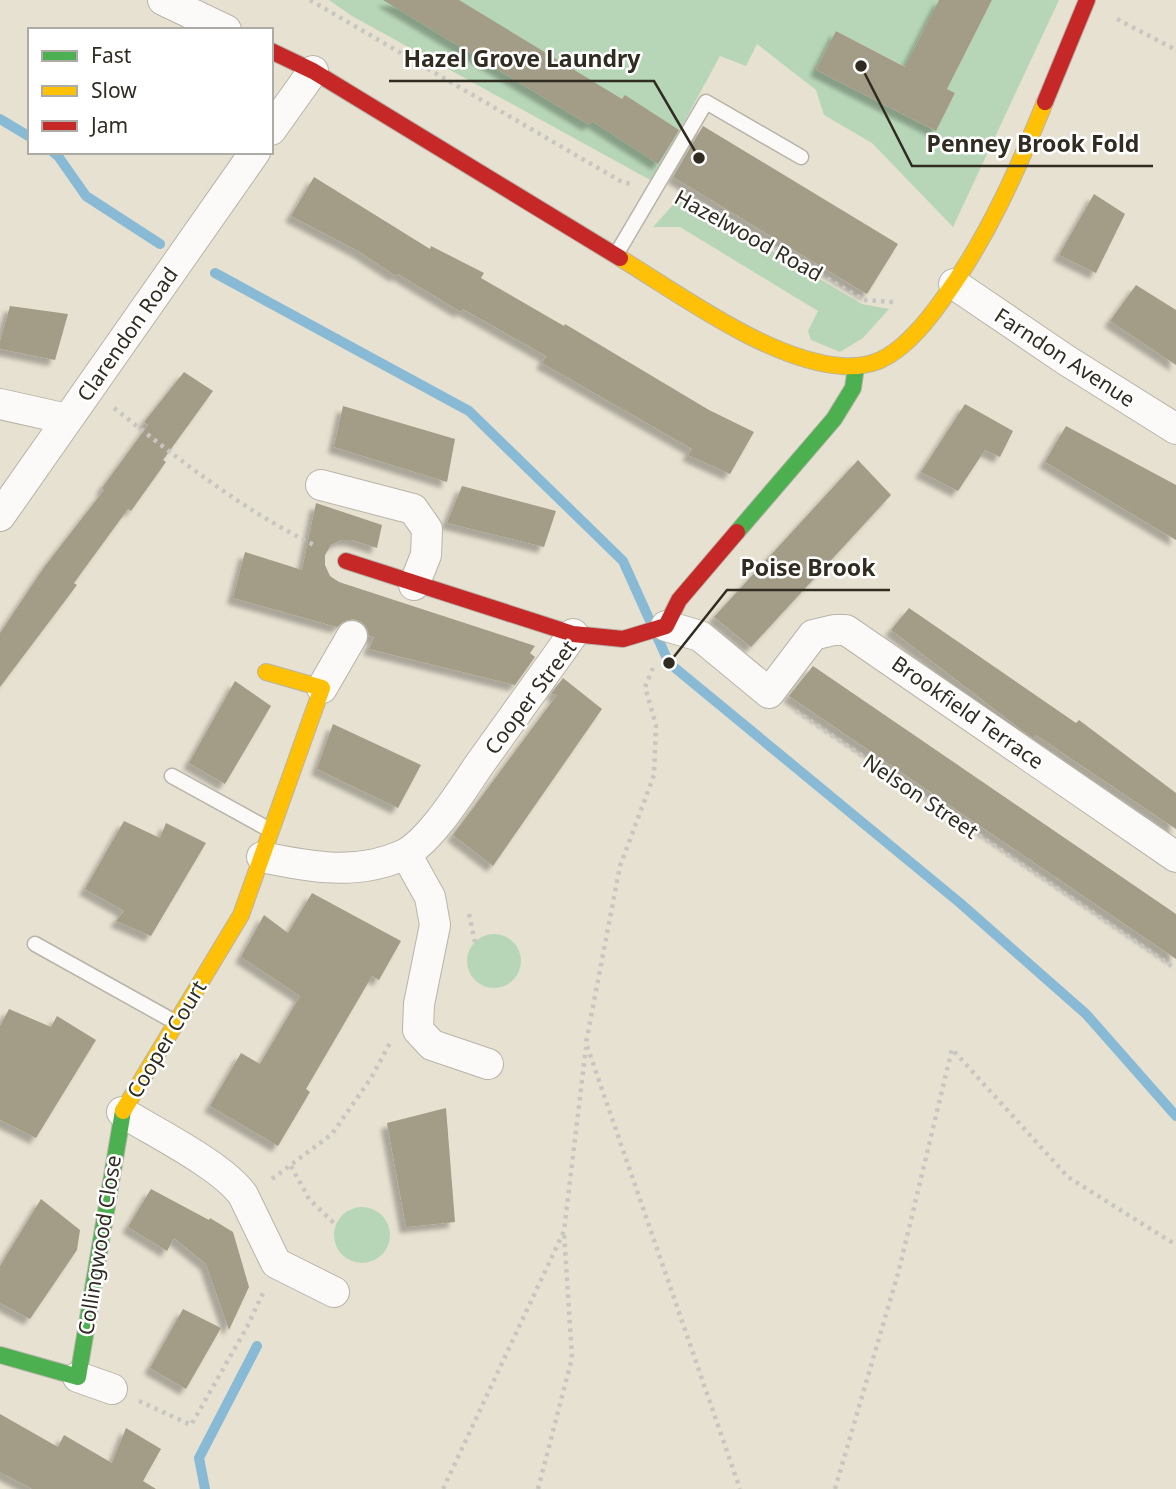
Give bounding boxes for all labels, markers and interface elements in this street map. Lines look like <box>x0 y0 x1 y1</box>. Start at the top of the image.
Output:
legend <box>28 28 273 154</box>
callout: Hazel Grove Laundry <box>389 37 654 81</box>
text: Fast <box>91 41 132 69</box>
text: Hazel Grove Laundry <box>404 42 641 74</box>
text: Slow <box>91 76 137 104</box>
text: Jam <box>89 111 128 139</box>
callout: Penney Brook Fold <box>912 122 1153 166</box>
text: Penney Brook Fold <box>927 127 1139 159</box>
street label: Hazelwood Road <box>670 183 828 287</box>
street label: Clarendon Road <box>70 261 184 407</box>
street label: Farndon Avenue <box>989 301 1141 413</box>
callout: Poise Brook <box>727 546 890 590</box>
text: Poise Brook <box>741 551 876 583</box>
street label: Cooper Street <box>478 634 582 760</box>
street label: Brookfield Terrace <box>886 649 1050 775</box>
street label: Nelson Street <box>858 747 984 845</box>
street label: Cooper Court <box>120 975 212 1103</box>
street label: Collingwood Close <box>71 1153 127 1337</box>

